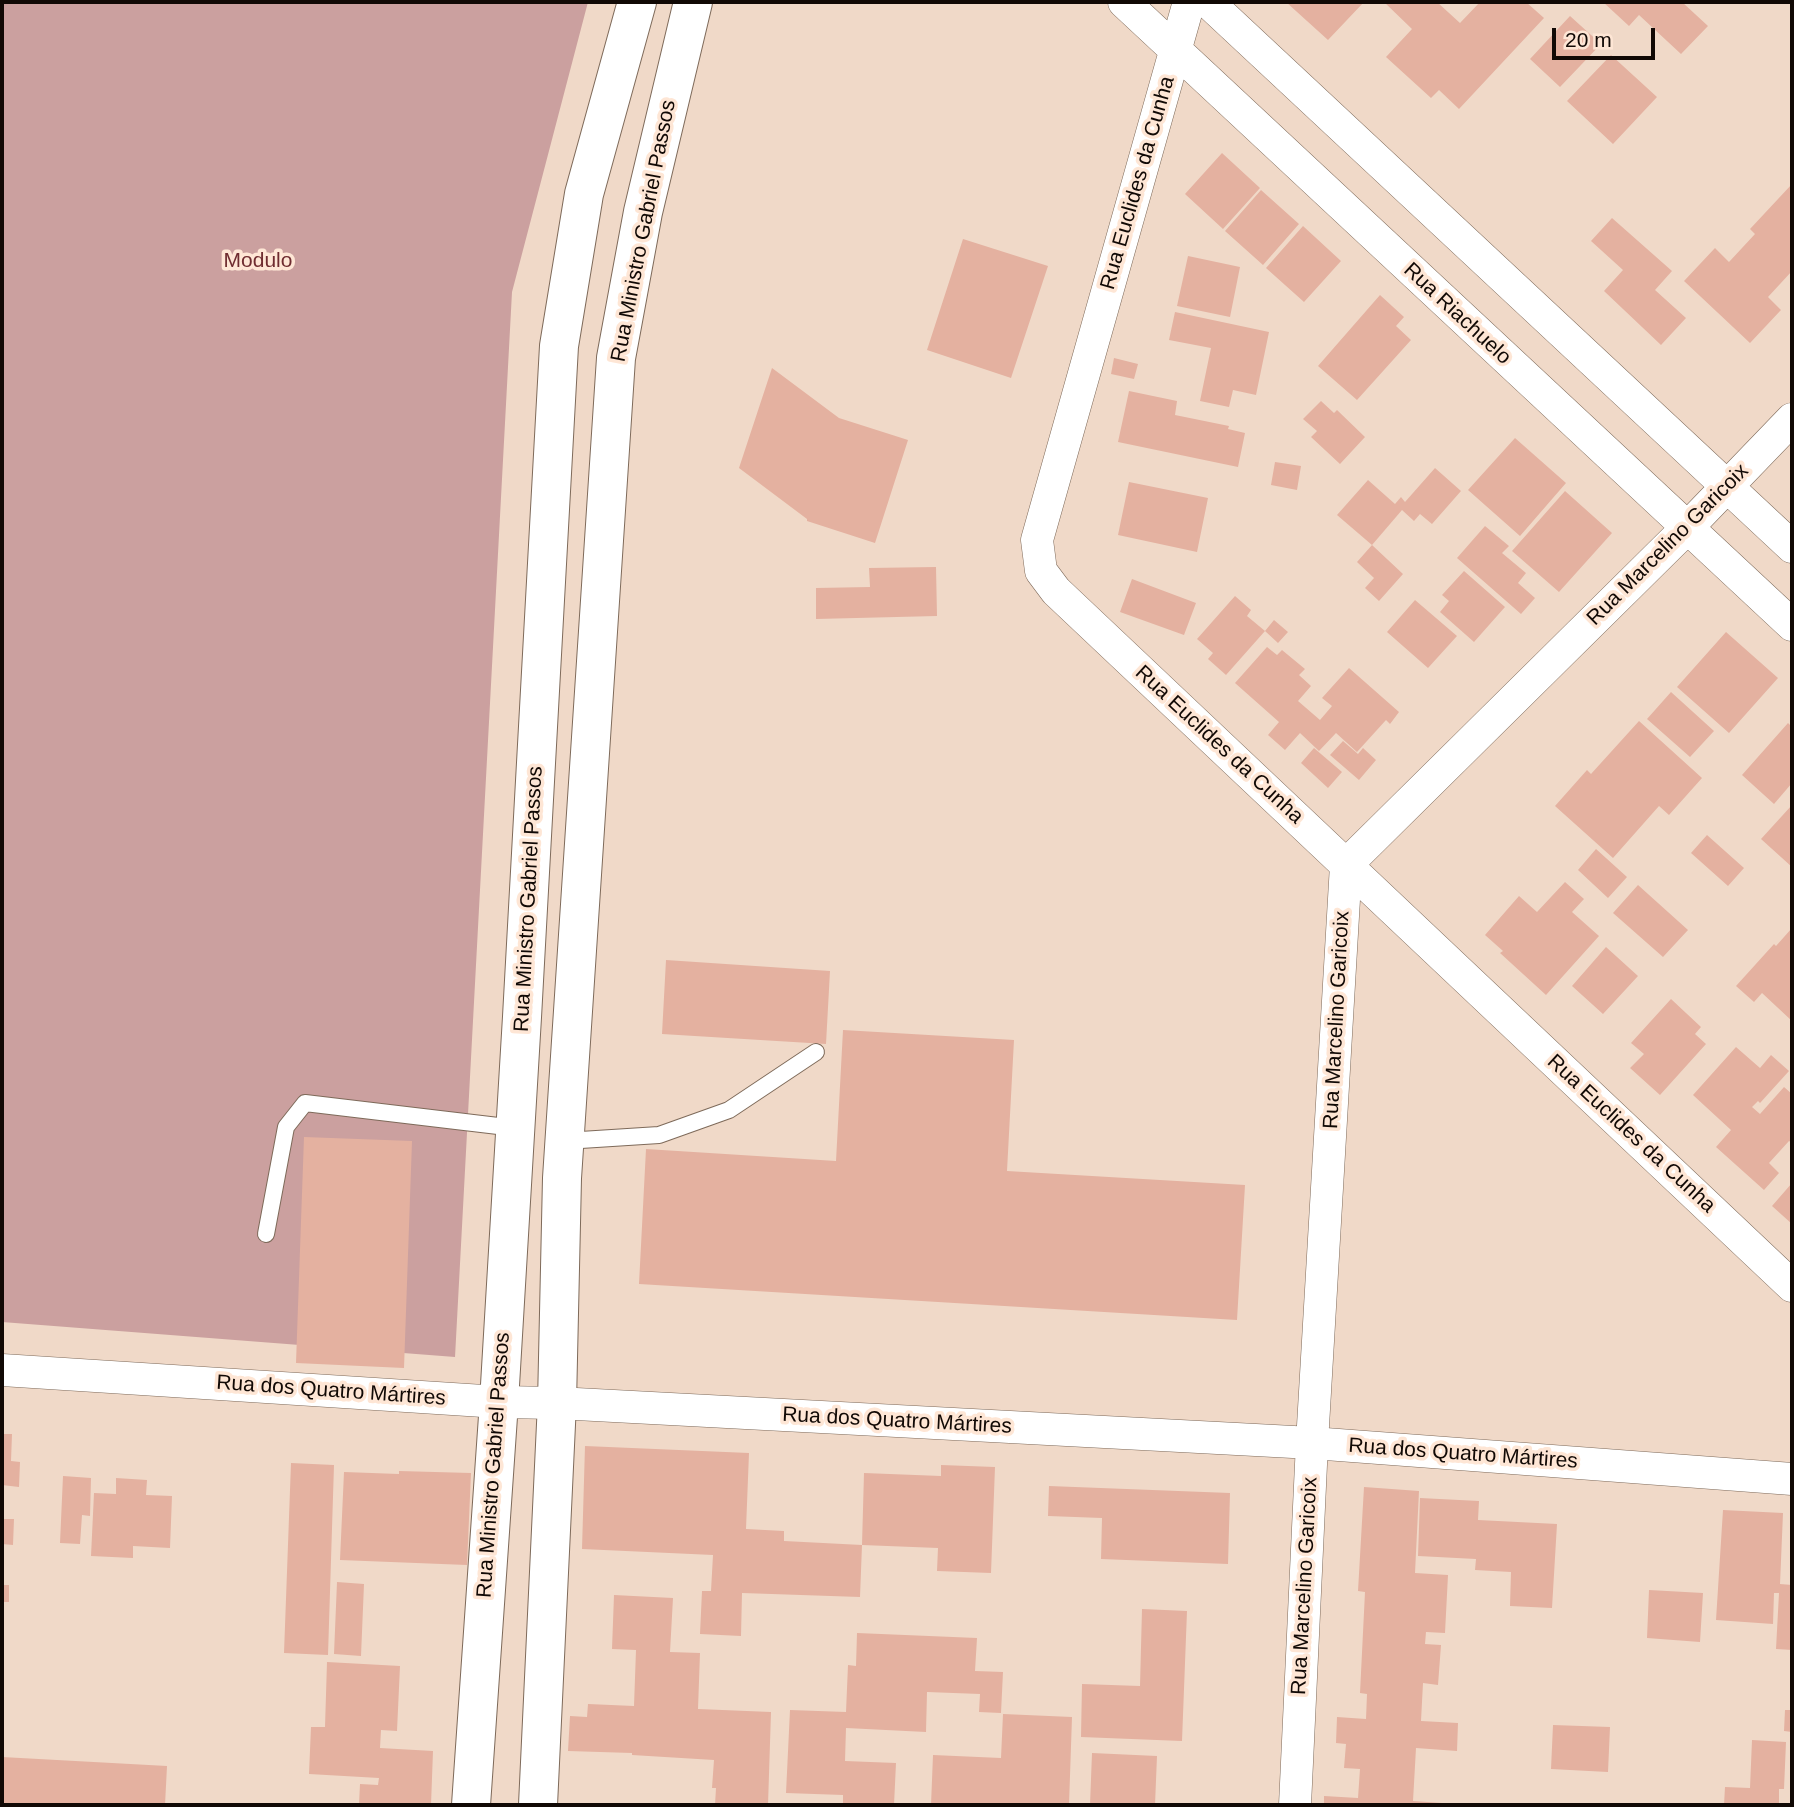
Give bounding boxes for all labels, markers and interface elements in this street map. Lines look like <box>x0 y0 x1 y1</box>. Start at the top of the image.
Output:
scale bar <box>1556 14 1659 58</box>
text: 20 m <box>1565 28 1612 51</box>
street label: Rua Euclides da Cunha <box>1095 73 1181 293</box>
street label: Rua Ministro Gabriel Passos <box>606 98 682 364</box>
park label: Modulo <box>224 248 292 274</box>
street label: Rua Riachuelo <box>1398 258 1516 370</box>
street label: Rua Marcelino Garicoix <box>1582 459 1754 631</box>
street label: Rua Euclides da Cunha <box>1130 661 1308 829</box>
street label: Rua Ministro Gabriel Passos <box>509 765 549 1033</box>
street label: Rua Marcelino Garicoix <box>1319 910 1355 1130</box>
street label: Rua Euclides da Cunha <box>1542 1050 1720 1218</box>
street label: Rua Ministro Gabriel Passos <box>472 1331 516 1599</box>
street label: Rua dos Quatro Mártires <box>215 1370 447 1412</box>
street label: Rua dos Quatro Mártires <box>782 1402 1012 1440</box>
street label: Rua dos Quatro Mártires <box>1347 1433 1579 1475</box>
street label: Rua Marcelino Garicoix <box>1287 1476 1323 1696</box>

